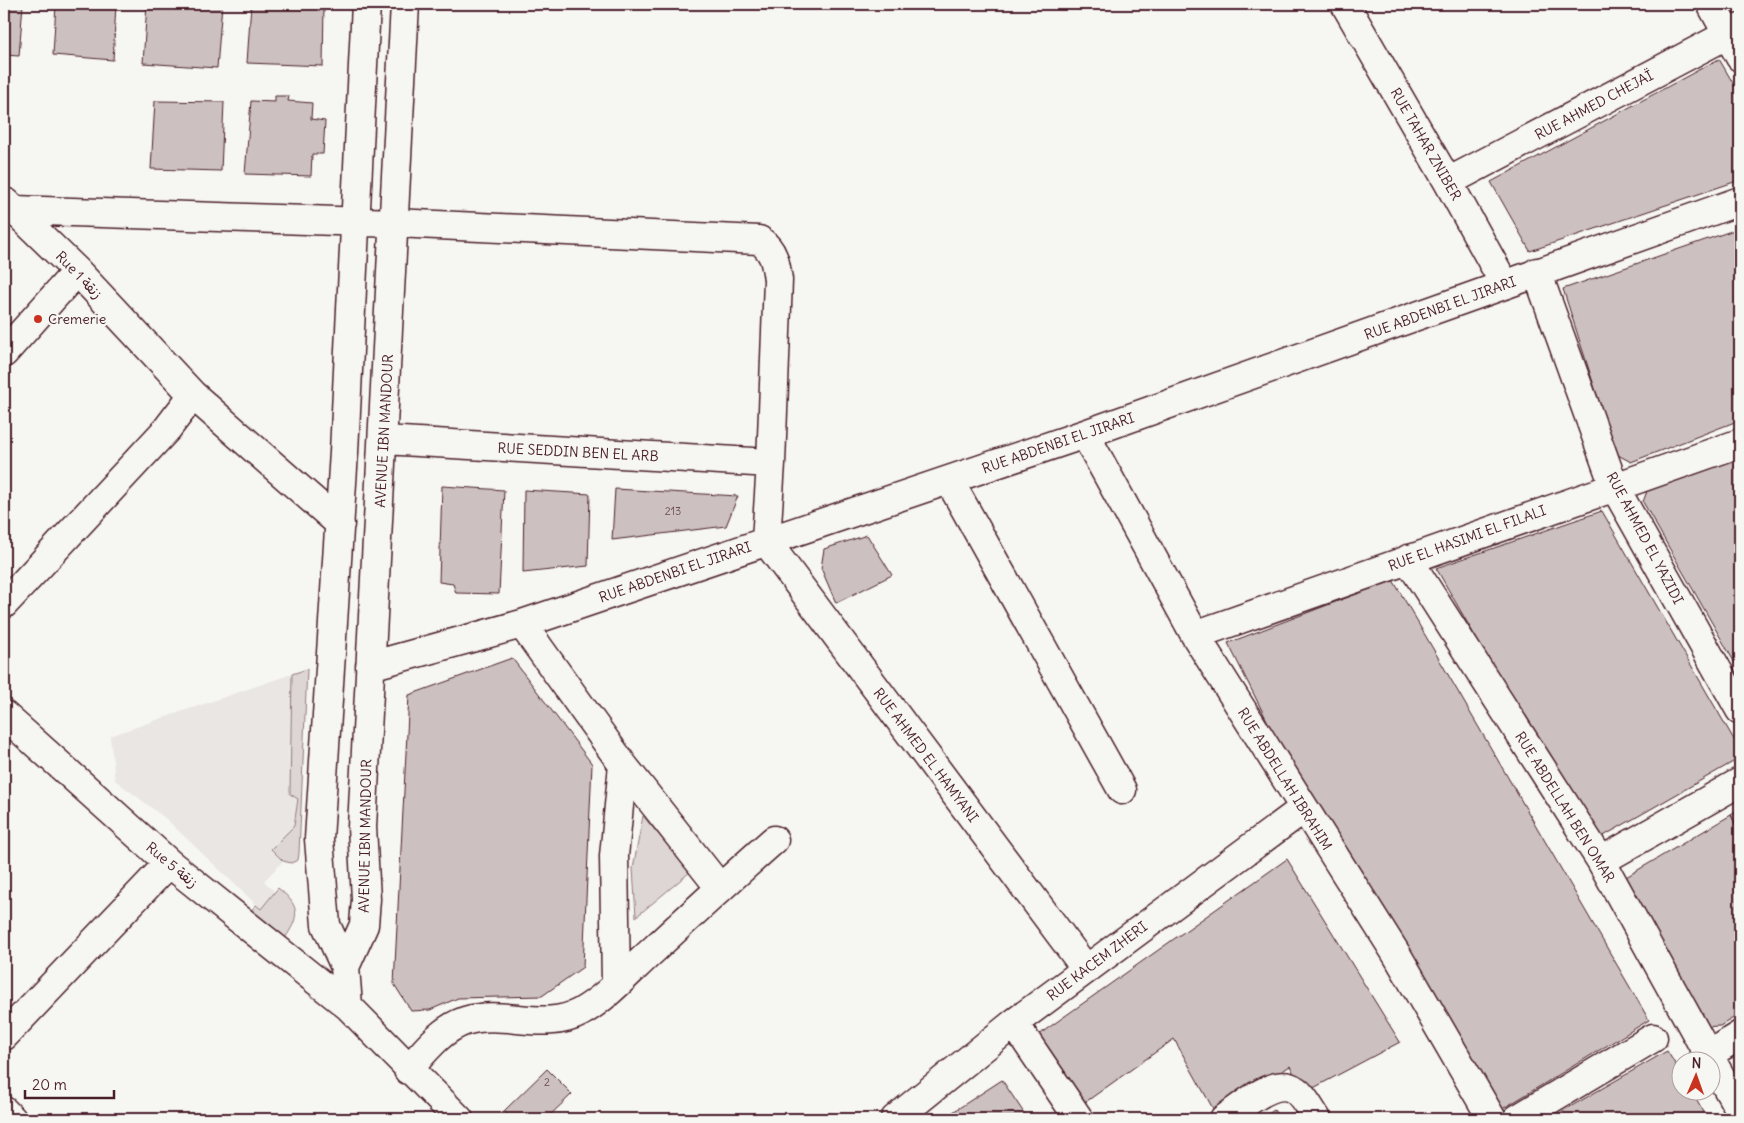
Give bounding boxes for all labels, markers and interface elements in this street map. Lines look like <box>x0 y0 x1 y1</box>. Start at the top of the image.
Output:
street label: RUE AHMED CHEJAÏ <box>1532 66 1656 144</box>
street label: RUE TAHAR ZNIBER <box>1386 84 1466 204</box>
street label: Rue 1 زنقة <box>52 247 106 303</box>
street label: RUE ABDENBI EL JIRARI <box>1362 272 1518 344</box>
place label: Cremerie <box>48 310 106 328</box>
marker: Cremerie <box>32 313 44 325</box>
street label: AVENUE IBN MANDOUR <box>371 354 397 508</box>
street label: RUE ABDENBI EL JIRARI <box>979 408 1137 478</box>
street label: RUE SEDDIN BEN EL ARB <box>497 439 659 465</box>
street label: RUE AHMED EL YAZIDI <box>1603 469 1687 607</box>
street label: RUE EL HASIMI EL FILALI <box>1386 501 1548 575</box>
house number: 213 <box>665 504 681 518</box>
street label: RUE ABDENBI EL JIRARI <box>596 537 754 607</box>
street label: RUE AHMED EL HAMYANI <box>870 684 982 826</box>
street label: RUE ABDELLAH IBRAHIM <box>1234 704 1336 854</box>
street label: RUE ABDELLAH BEN OMAR <box>1511 728 1619 886</box>
street label: AVENUE IBN MANDOUR <box>355 759 375 913</box>
street label: Rue 5 زنقة <box>142 838 202 892</box>
street label: RUE KACEM ZHERI <box>1043 917 1151 1005</box>
north arrow <box>1672 1050 1722 1100</box>
text: N <box>1691 1054 1702 1072</box>
scale bar <box>25 1068 114 1100</box>
text: 20 m <box>32 1075 67 1094</box>
house number: 2 <box>544 1075 550 1089</box>

